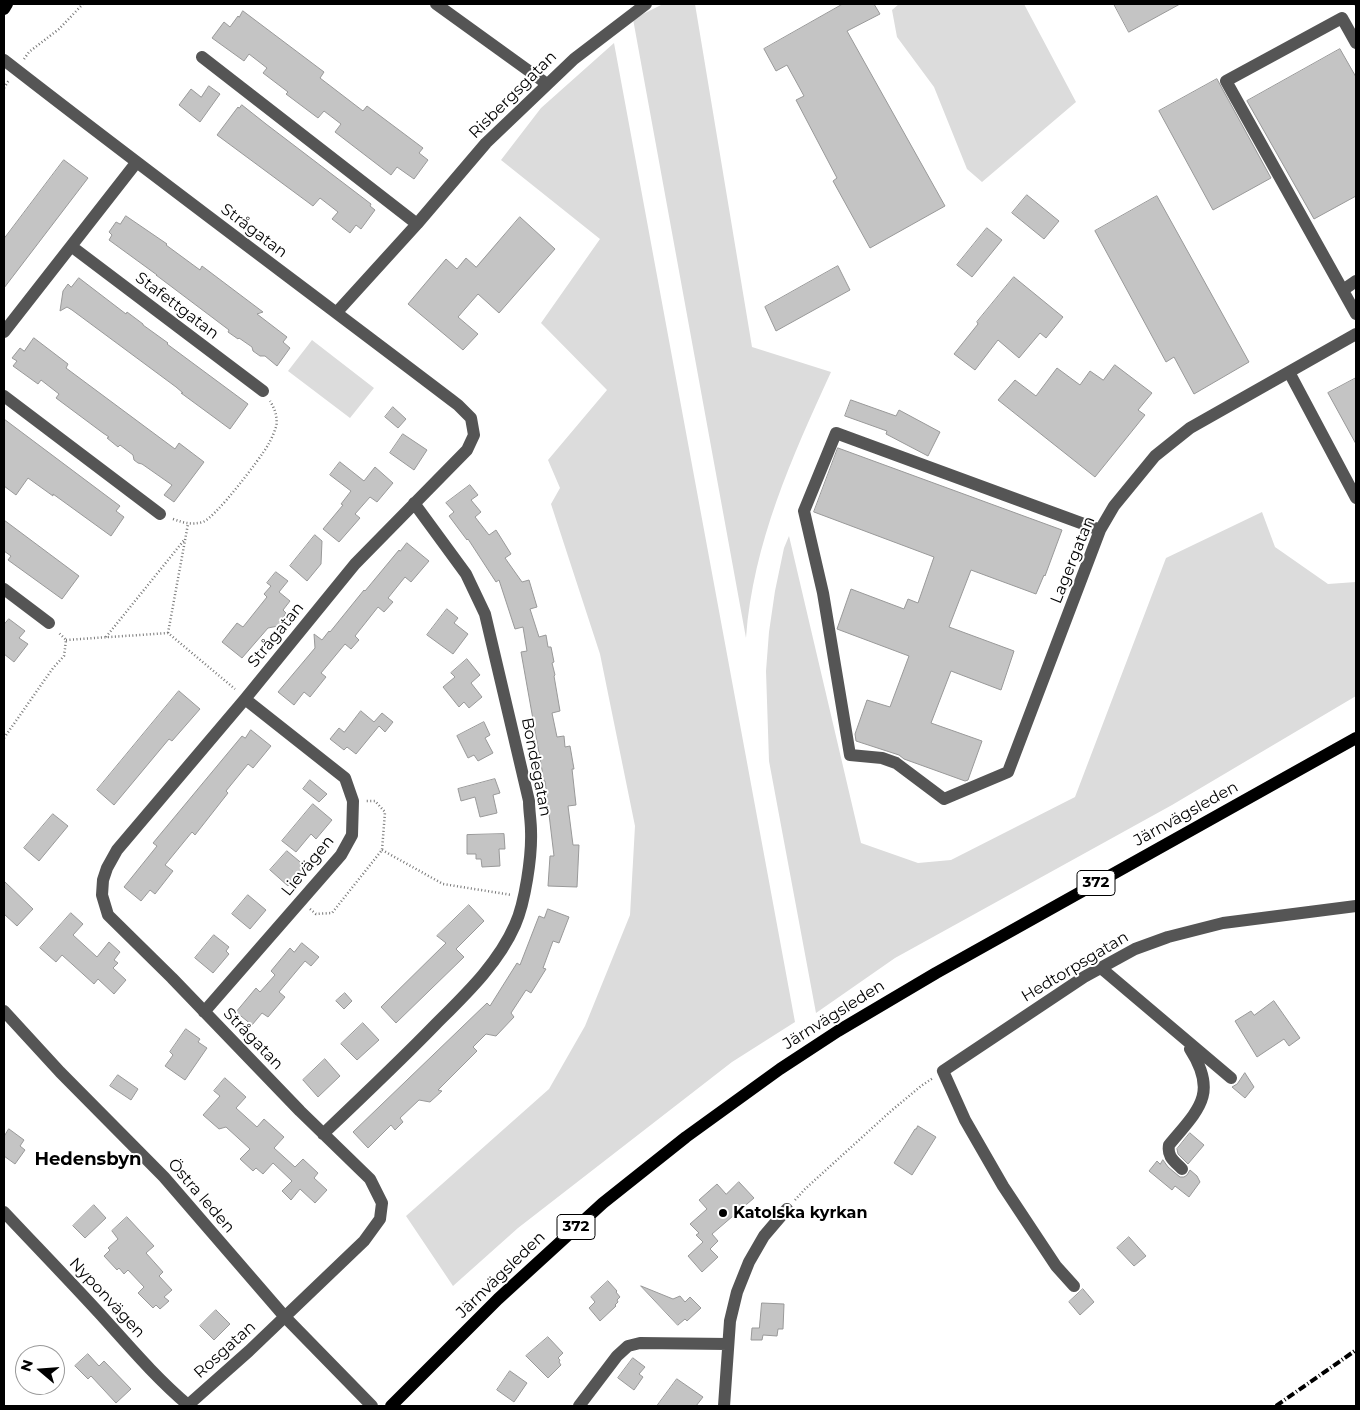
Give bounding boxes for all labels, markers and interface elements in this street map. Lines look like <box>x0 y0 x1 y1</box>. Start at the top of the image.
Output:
street label: Risbergsgatan <box>465 47 561 143</box>
street label: Strågatan <box>217 200 291 262</box>
street label: Stafettgatan <box>131 268 223 344</box>
street label: Lagergatan <box>1047 514 1099 606</box>
street label: Strågatan <box>244 599 308 671</box>
street label: Bondegatan <box>517 716 555 818</box>
street label: Järnvägsleden <box>1131 777 1241 851</box>
street label: Lievägen <box>278 832 338 900</box>
road number: 372 <box>1077 870 1115 896</box>
street label: Hedtorpsgatan <box>1018 928 1132 1006</box>
street label: Järnvägsleden <box>780 976 888 1054</box>
street label: Strågatan <box>219 1004 287 1074</box>
district label: Hedensbyn <box>34 1149 142 1171</box>
street label: Östra leden <box>163 1155 239 1237</box>
place label: Katolska kyrkan <box>733 1203 867 1223</box>
marker: Katolska kyrkan <box>717 1207 729 1219</box>
road number: 372 <box>557 1214 595 1240</box>
street label: Järnvägsleden <box>453 1228 549 1322</box>
street label: Nyponvägen <box>65 1254 149 1342</box>
street label: Rosgatan <box>190 1317 260 1383</box>
north arrow <box>15 1345 65 1395</box>
text: N <box>16 1358 37 1374</box>

